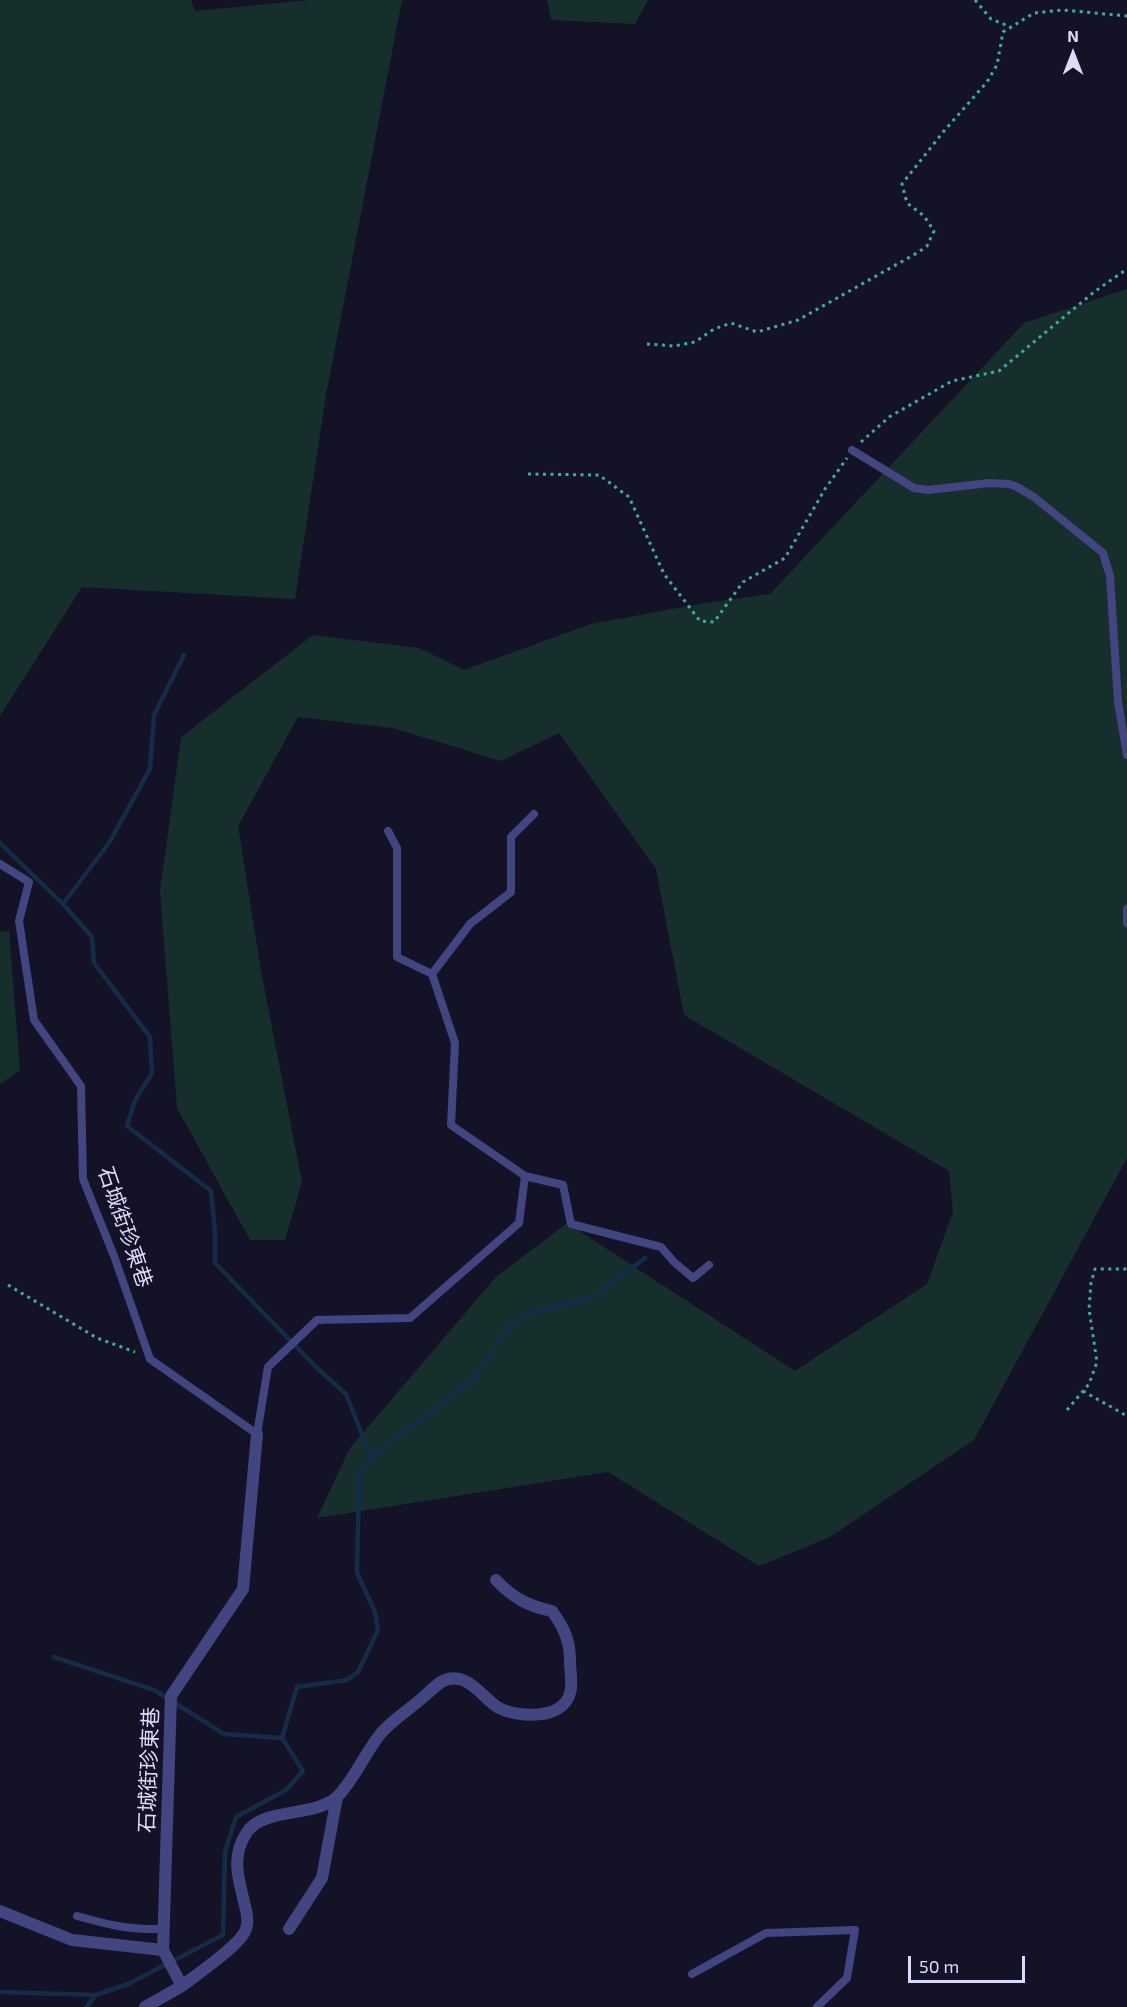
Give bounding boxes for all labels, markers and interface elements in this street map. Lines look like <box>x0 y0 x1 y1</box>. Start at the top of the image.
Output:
north arrow <box>1043 24 1103 84</box>
text: N <box>1067 26 1079 45</box>
street label: 石城街珍東巷 <box>93 1163 157 1291</box>
street label: 石城街珍東巷 <box>134 1707 164 1833</box>
scale bar <box>911 1944 1028 1982</box>
text: 50 m <box>919 1955 959 1977</box>

